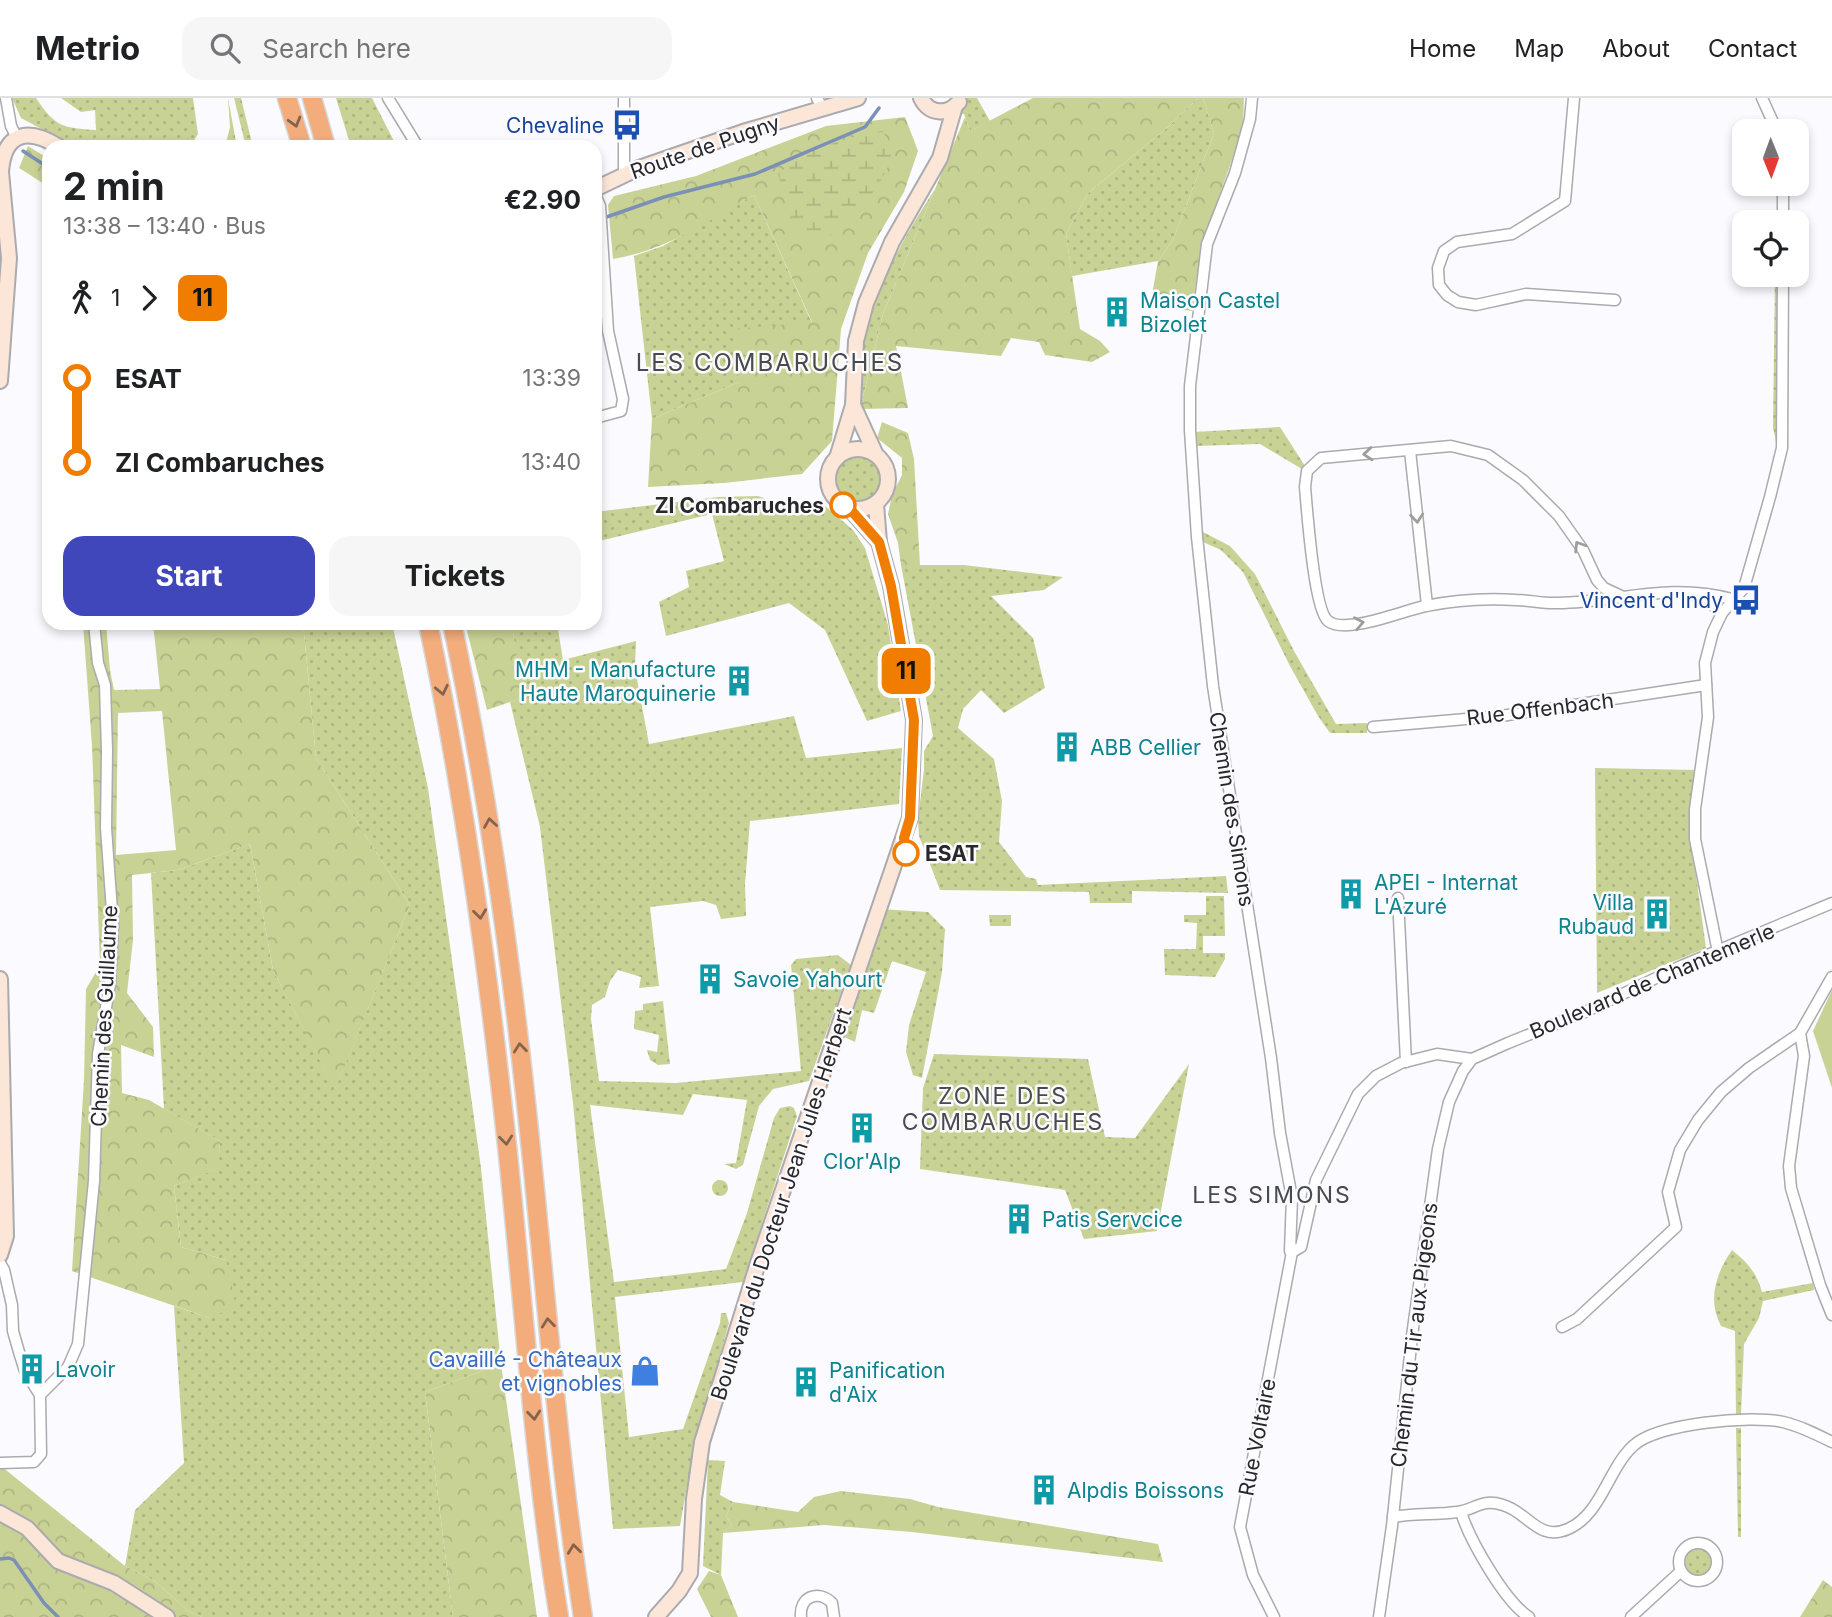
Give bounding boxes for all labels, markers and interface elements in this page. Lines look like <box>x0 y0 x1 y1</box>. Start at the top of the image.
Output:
search box <box>182 17 672 80</box>
text: Metrio <box>35 28 140 68</box>
icon: search <box>206 29 244 67</box>
text: Search here <box>262 33 411 64</box>
text: Home <box>1409 34 1476 63</box>
text: Map <box>1514 34 1564 63</box>
text: About <box>1602 34 1670 63</box>
text: Contact <box>1708 34 1797 63</box>
bus stop icon: Chevaline <box>610 108 644 142</box>
street label: Route de Pugny <box>627 110 783 184</box>
place label: Chevaline <box>506 113 604 138</box>
one-way arrow <box>286 116 301 128</box>
north arrow <box>1732 119 1810 196</box>
map controls <box>1732 119 1809 287</box>
text: 2 min <box>63 163 165 209</box>
text: €2.90 <box>504 184 581 215</box>
button: locate <box>1732 210 1809 287</box>
text: 13:38 – 13:40 · Bus <box>63 212 266 240</box>
icon: walk <box>63 279 101 317</box>
icon: forward <box>130 279 168 317</box>
text: 11 <box>192 283 213 312</box>
text: 1 <box>111 284 120 312</box>
place label: Maison Castel Bizolet <box>1140 288 1280 337</box>
building icon: Maison Castel Bizolet <box>1100 295 1134 329</box>
district label: LES COMBARUCHES <box>636 348 904 377</box>
text: ESAT <box>115 363 182 394</box>
text: 13:39 <box>522 364 581 392</box>
one-way arrow <box>1362 446 1373 461</box>
text: ZI Combaruches <box>115 447 325 478</box>
text: 13:40 <box>521 448 581 476</box>
marker: ZI Combaruches <box>830 492 856 518</box>
place label: ZI Combaruches <box>655 493 824 518</box>
one-way arrow <box>1410 513 1425 524</box>
button: Start <box>63 536 315 616</box>
button: Tickets <box>329 536 581 616</box>
one-way arrow <box>1575 540 1588 553</box>
bus stop icon: Vincent d'Indy <box>1729 583 1763 617</box>
place label: Vincent d'Indy <box>1580 588 1723 613</box>
one-way arrow <box>1353 616 1365 631</box>
line badge: 11 <box>874 648 937 694</box>
text: 11 <box>896 656 916 685</box>
place label: MHM - Manufacture Haute Maroquinerie <box>515 657 716 706</box>
building icon: MHM - Manufacture Haute Maroquinerie <box>722 664 756 698</box>
one-way arrow <box>434 684 449 696</box>
street label: Rue Offenbach <box>1465 688 1615 730</box>
street label: Chemin des Simons <box>1204 710 1260 908</box>
building icon: ABB Cellier <box>1050 730 1084 764</box>
place label: ABB Cellier <box>1090 735 1201 760</box>
one-way arrow <box>483 817 498 829</box>
marker: ESAT <box>893 840 919 866</box>
place label: ESAT <box>925 841 979 866</box>
place label: APEI - Internat L'Azuré <box>1374 870 1518 919</box>
building icon: APEI - Internat L'Azuré <box>1334 877 1368 911</box>
place label: Villa Rubaud <box>1558 890 1634 939</box>
building icon: Villa Rubaud <box>1640 897 1674 931</box>
street label: Chemin des Guillaume <box>86 904 122 1128</box>
one-way arrow <box>472 908 487 920</box>
street label: Boulevard de Chantemerle <box>1526 918 1778 1044</box>
building icon: Savoie Yahourt <box>693 962 727 996</box>
place label: Savoie Yahourt <box>733 967 882 992</box>
street label: Boulevard du Docteur Jean Jules Herbert <box>706 1005 856 1403</box>
one-way arrow <box>513 1042 528 1053</box>
district label: ZONE DES COMBARUCHES <box>902 1082 1104 1136</box>
building icon: Clor'Alp <box>845 1111 879 1145</box>
one-way arrow <box>499 1134 514 1146</box>
place label: Clor'Alp <box>823 1149 901 1174</box>
district label: LES SIMONS <box>1192 1181 1352 1209</box>
street label: Chemin du Tir aux Pigeons <box>1385 1201 1443 1469</box>
building icon: Patis Servcice <box>1002 1202 1036 1236</box>
place label: Patis Servcice <box>1042 1207 1183 1232</box>
one-way arrow <box>541 1317 556 1328</box>
place label: Cavaillé - Châteaux et vignobles <box>428 1347 622 1396</box>
building icon: Lavoir <box>15 1352 49 1386</box>
shop icon: Cavaillé - Châteaux et vignobles <box>628 1354 662 1388</box>
place label: Lavoir <box>55 1357 115 1382</box>
place label: Panification d'Aix <box>829 1358 946 1407</box>
building icon: Panification d'Aix <box>789 1365 823 1399</box>
street label: Rue Voltaire <box>1233 1376 1281 1498</box>
one-way arrow <box>527 1409 542 1421</box>
building icon: Alpdis Boissons <box>1027 1473 1061 1507</box>
place label: Alpdis Boissons <box>1067 1478 1224 1503</box>
one-way arrow <box>566 1543 581 1555</box>

